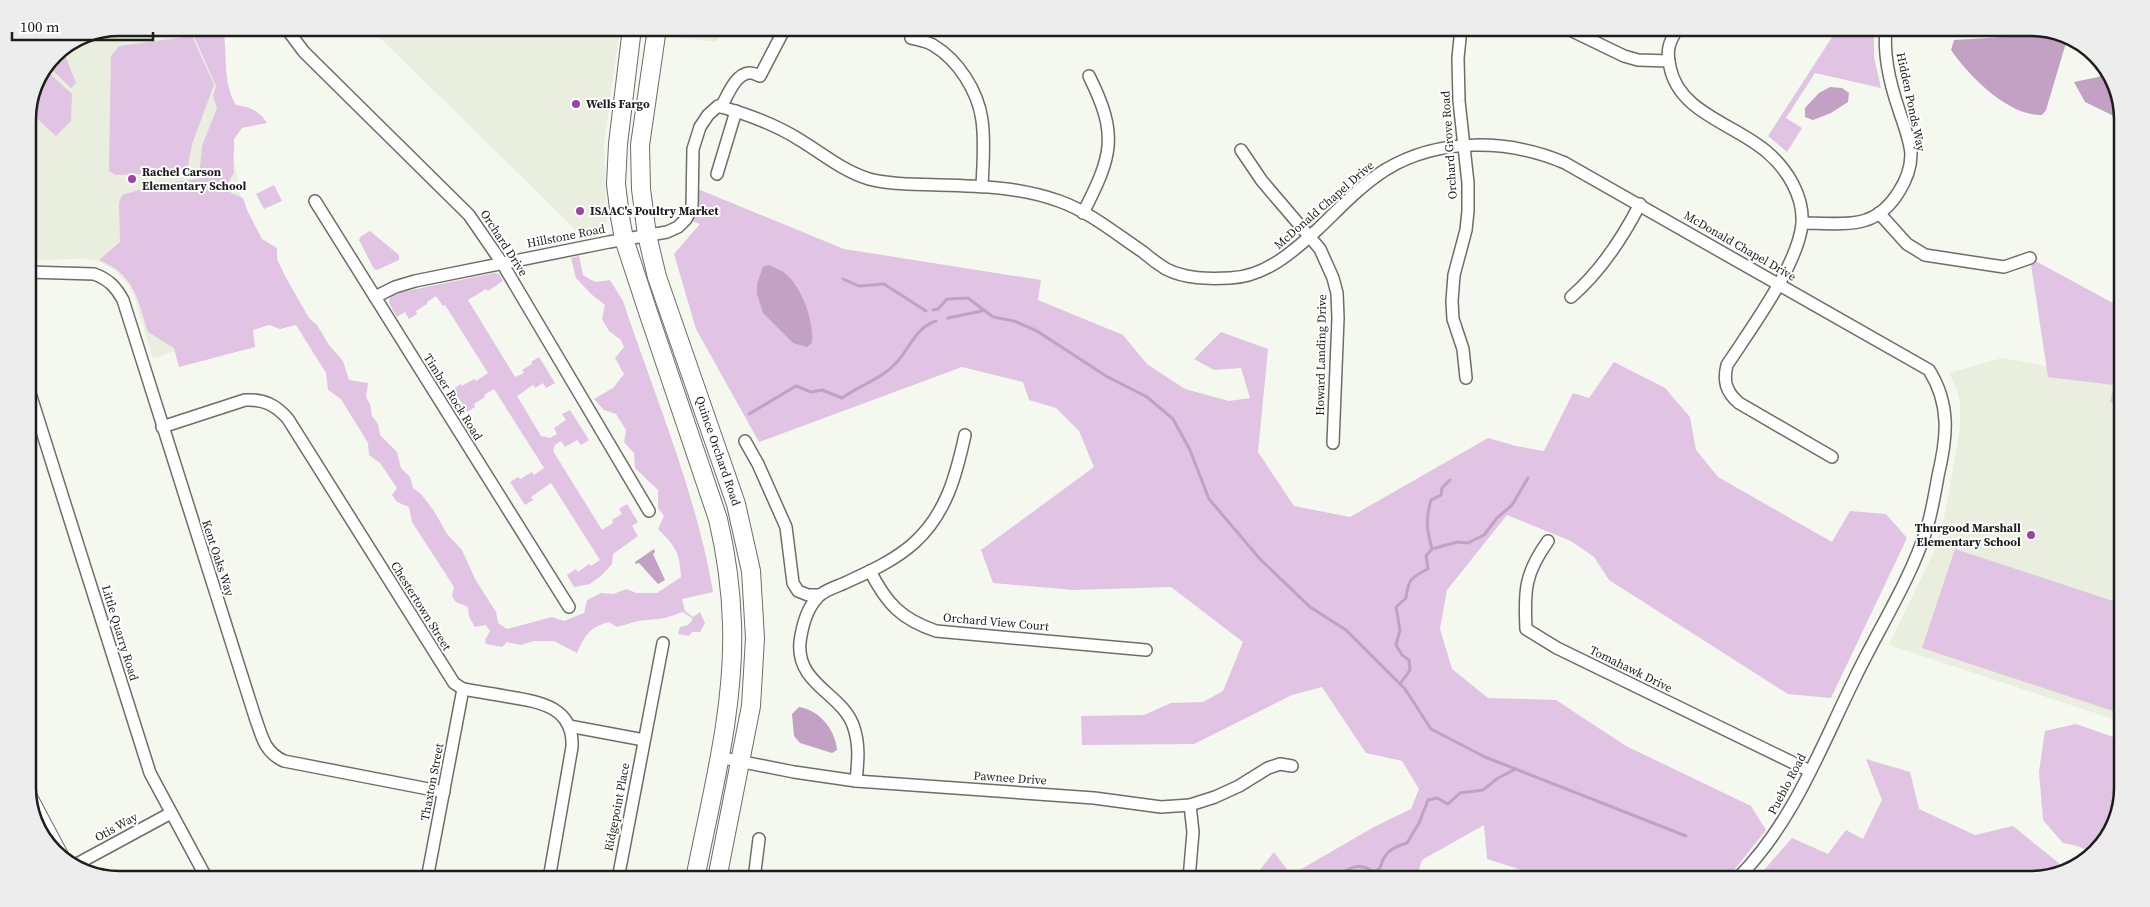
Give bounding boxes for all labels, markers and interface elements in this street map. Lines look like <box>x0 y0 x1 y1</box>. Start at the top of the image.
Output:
scale bar <box>12 10 154 42</box>
text: 100 m <box>20 16 60 37</box>
street label: Hidden Ponds Way <box>1893 51 1929 154</box>
street label: Orchard Grove Road <box>1437 90 1461 200</box>
place label: Wells Fargo <box>586 96 650 112</box>
marker: Wells Fargo <box>570 98 582 110</box>
street label: McDonald Chapel Drive <box>1271 157 1377 253</box>
place label: Rachel Carson Elementary School <box>142 164 247 194</box>
marker: Rachel Carson Elementary School <box>126 173 138 185</box>
place label: ISAAC's Poultry Market <box>590 203 719 219</box>
marker: ISAAC's Poultry Market <box>574 205 586 217</box>
street label: Orchard Drive <box>477 207 531 279</box>
street label: McDonald Chapel Drive <box>1681 207 1799 285</box>
street label: Hillstone Road <box>526 221 607 251</box>
street label: Howard Landing Drive <box>1312 294 1330 416</box>
street label: Timber Rock Road <box>420 351 486 443</box>
street label: Quince Orchard Road <box>692 394 744 508</box>
street label: Kent Oaks Way <box>198 518 238 599</box>
place label: Thurgood Marshall Elementary School <box>1915 520 2021 550</box>
marker: Thurgood Marshall Elementary School <box>2025 529 2037 541</box>
street label: Chestertown Street <box>387 558 455 654</box>
street label: Little Quarry Road <box>98 583 142 683</box>
street label: Orchard View Court <box>942 609 1050 635</box>
street label: Tomahawk Drive <box>1587 642 1675 696</box>
street label: Thaxton Street <box>417 742 447 822</box>
street label: Pueblo Road <box>1764 751 1810 817</box>
street label: Ridgepoint Place <box>601 761 633 853</box>
street label: Pawnee Drive <box>973 767 1047 789</box>
street label: Otis Way <box>92 808 141 845</box>

